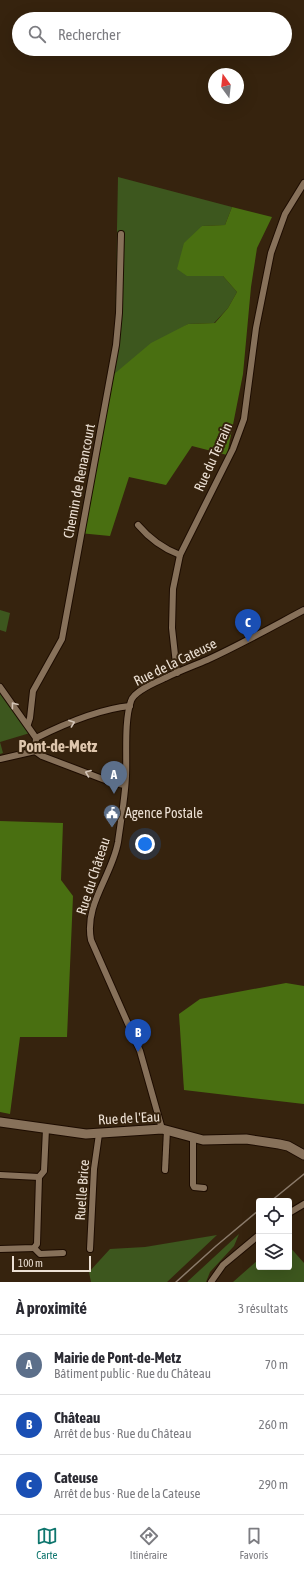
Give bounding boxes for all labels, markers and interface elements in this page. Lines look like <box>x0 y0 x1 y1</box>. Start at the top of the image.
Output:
search box <box>12 12 292 56</box>
icon: search <box>26 23 48 45</box>
text: Rechercher <box>58 26 120 43</box>
north arrow <box>208 68 244 104</box>
street label: Rue du Terrain <box>191 420 235 494</box>
street label: Chemin de Renancourt <box>60 422 98 540</box>
pin: C <box>235 609 261 642</box>
street label: Rue de la Cateuse <box>131 635 219 689</box>
one-way arrow <box>12 703 19 710</box>
one-way arrow <box>69 719 76 727</box>
district label: Pont-de-Metz <box>19 737 98 755</box>
pin: A <box>101 761 127 794</box>
one-way arrow <box>85 770 92 778</box>
public building icon: Agence Postale <box>102 803 122 828</box>
place label: Agence Postale <box>125 805 203 821</box>
your location <box>135 834 155 854</box>
street label: Rue du Château <box>73 835 113 917</box>
pin: B <box>125 1019 151 1052</box>
street label: Rue de l'Eau <box>98 1108 160 1128</box>
street label: Ruelle Brice <box>72 1159 92 1221</box>
map controls <box>256 1198 292 1270</box>
button: locate <box>256 1198 292 1234</box>
button: layers <box>256 1234 292 1270</box>
scale bar <box>12 1254 91 1273</box>
text: 100 m <box>18 1257 43 1269</box>
text: À proximité <box>16 1298 87 1318</box>
text: 3 résultats <box>238 1301 288 1316</box>
text: Mairie de Pont-de-Metz <box>54 1349 181 1366</box>
text: A <box>26 1357 32 1372</box>
text: 70 m <box>265 1357 288 1372</box>
text: Bâtiment public · Rue du Château <box>54 1366 211 1381</box>
text: Château <box>54 1409 100 1426</box>
text: B <box>26 1417 32 1432</box>
text: 260 m <box>259 1417 288 1432</box>
text: Arrêt de bus · Rue du Château <box>54 1426 191 1441</box>
text: Cateuse <box>54 1469 98 1486</box>
text: C <box>26 1477 32 1492</box>
text: 290 m <box>259 1477 288 1492</box>
text: Arrêt de bus · Rue de la Cateuse <box>54 1486 200 1501</box>
tab: Carte <box>36 1525 58 1561</box>
tab: Itinéraire <box>130 1525 168 1561</box>
tab: Favoris <box>239 1525 268 1561</box>

